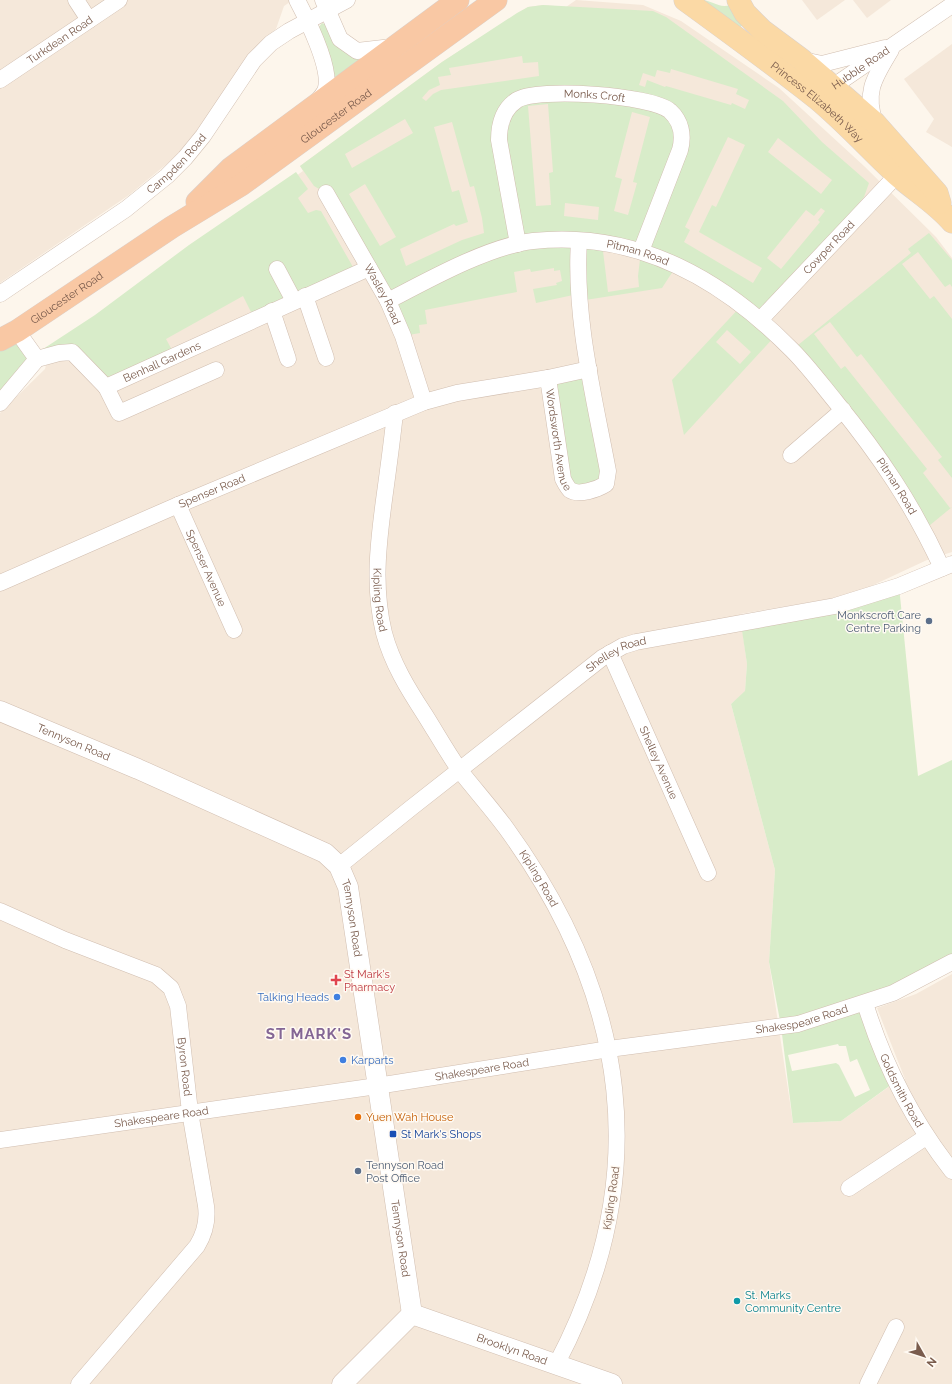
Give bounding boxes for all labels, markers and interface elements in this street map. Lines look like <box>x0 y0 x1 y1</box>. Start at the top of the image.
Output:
street label: Turkdean Road <box>25 13 96 67</box>
street label: Hubble Road <box>829 44 892 92</box>
street label: Princess Elizabeth Way <box>768 59 866 145</box>
street label: Gloucester Road <box>298 86 374 147</box>
street label: Monks Croft <box>564 87 626 105</box>
street label: Campden Road <box>144 131 209 197</box>
street label: Cowper Road <box>801 218 858 277</box>
street label: Pitman Road <box>605 237 671 268</box>
street label: Wasley Road <box>361 262 403 327</box>
street label: Gloucester Road <box>28 269 106 327</box>
street label: Benhall Gardens <box>121 339 203 385</box>
street label: Wordsworth Avenue <box>543 388 574 494</box>
street label: Pitman Road <box>874 456 919 517</box>
street label: Spenser Road <box>177 472 247 511</box>
street label: Spenser Avenue <box>183 528 229 609</box>
street label: Kipling Road <box>370 568 390 633</box>
place label: Monkscroft Care Centre Parking <box>837 609 922 635</box>
marker: Monkscroft Care Centre Parking <box>924 616 934 626</box>
street label: Shelley Road <box>584 634 648 675</box>
street label: Tennyson Road <box>35 721 112 764</box>
street label: Shelley Avenue <box>636 724 681 802</box>
street label: Kipling Road <box>516 848 561 909</box>
street label: Tennyson Road <box>339 878 364 958</box>
place label: St Mark's Pharmacy <box>344 968 395 994</box>
marker: St Mark's Pharmacy <box>331 975 341 985</box>
place label: Talking Heads <box>258 991 329 1004</box>
marker: Talking Heads <box>332 992 342 1002</box>
street label: Shakespeare Road <box>755 1002 850 1037</box>
district label: ST MARK'S <box>266 1025 352 1043</box>
street label: Byron Road <box>175 1037 194 1097</box>
street label: Goldsmith Road <box>877 1052 926 1130</box>
place label: Karparts <box>351 1054 394 1067</box>
marker: Karparts <box>338 1055 348 1065</box>
street label: Shakespeare Road <box>434 1056 530 1084</box>
street label: Shakespeare Road <box>113 1104 210 1131</box>
place label: Yuen Wah House <box>366 1111 454 1124</box>
marker: Yuen Wah House <box>353 1112 363 1122</box>
place label: St Mark's Shops <box>401 1128 481 1141</box>
marker: St Mark's Shops <box>388 1129 398 1139</box>
place label: Tennyson Road Post Office <box>366 1159 444 1185</box>
street label: Kipling Road <box>601 1165 622 1231</box>
marker: Tennyson Road Post Office <box>353 1166 363 1176</box>
street label: Tennyson Road <box>388 1199 412 1278</box>
place label: St. Marks Community Centre <box>745 1289 842 1315</box>
marker: St. Marks Community Centre <box>732 1296 742 1306</box>
street label: Brooklyn Road <box>475 1331 549 1368</box>
north arrow <box>904 1336 944 1376</box>
text: N <box>924 1355 939 1369</box>

